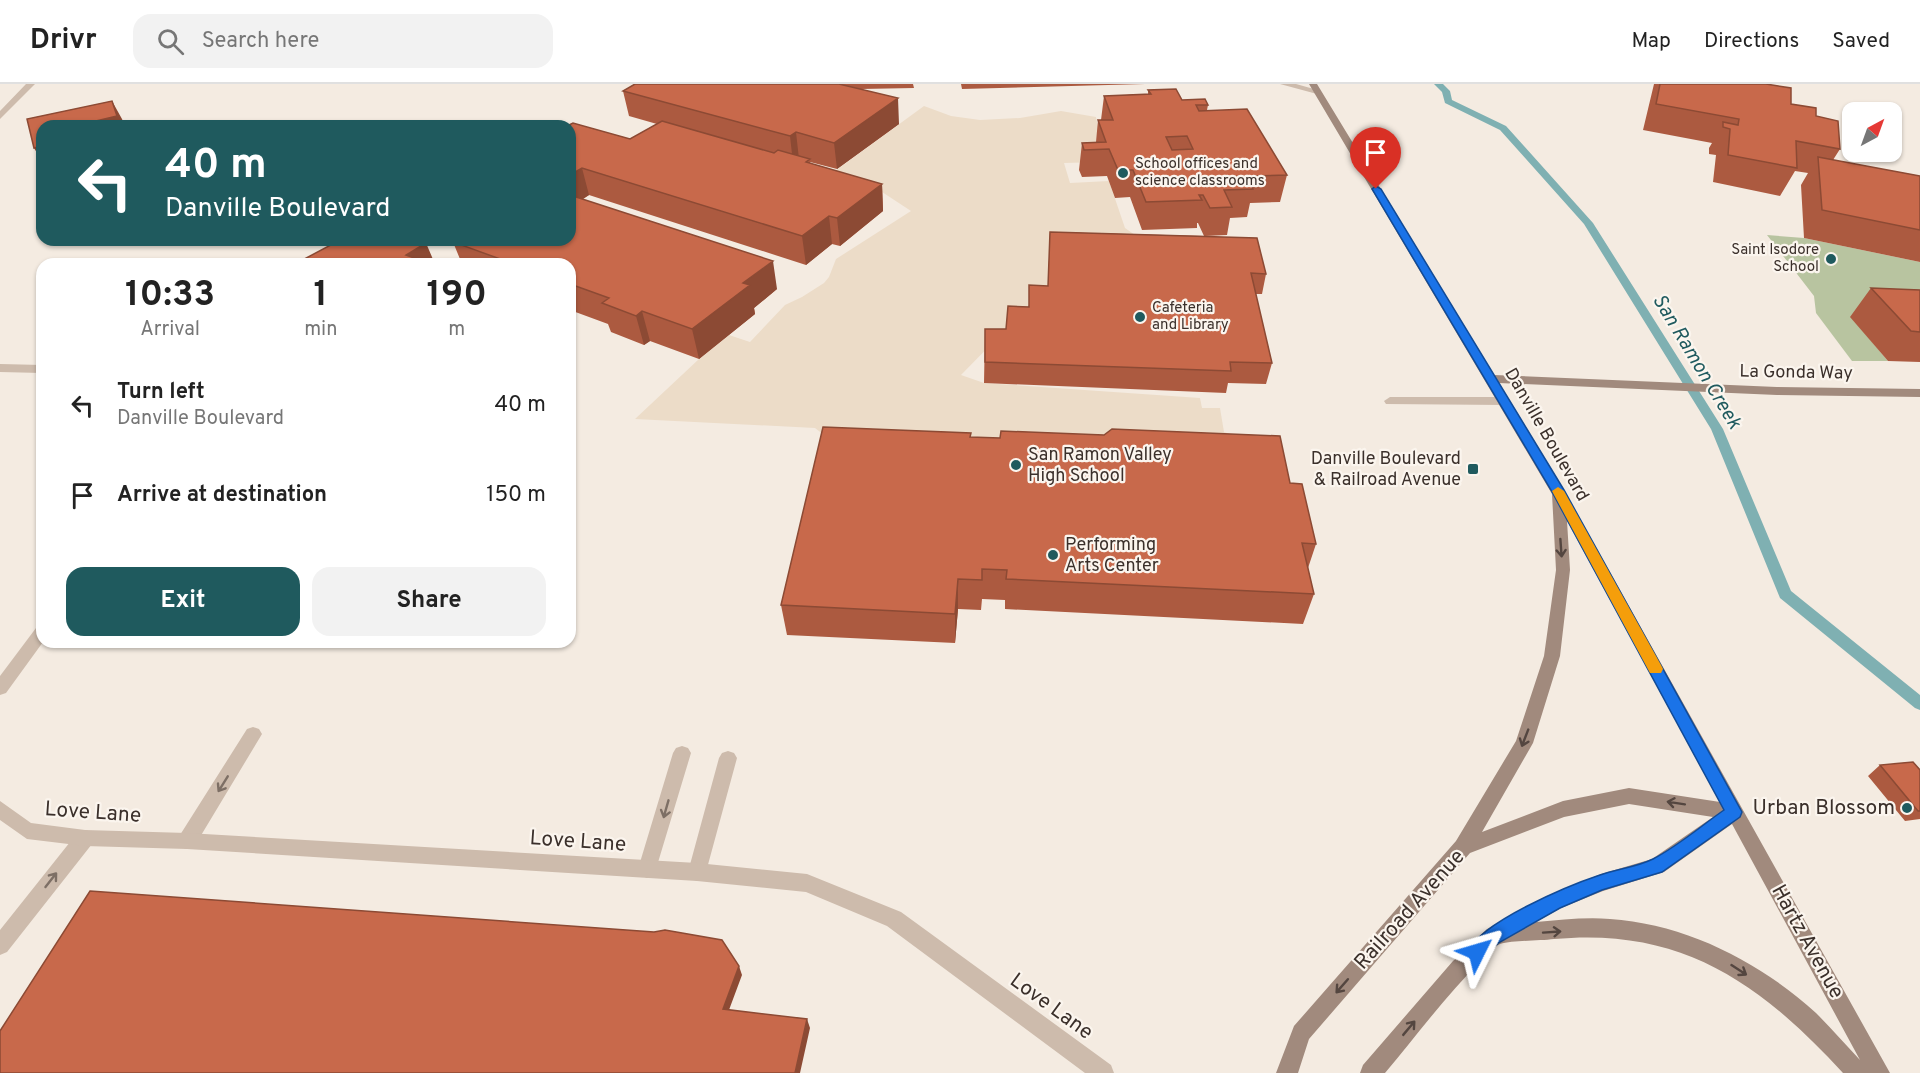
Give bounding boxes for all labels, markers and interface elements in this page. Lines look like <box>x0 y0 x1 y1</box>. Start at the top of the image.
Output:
search box <box>133 14 553 68</box>
text: Drivr <box>30 23 97 59</box>
icon: search <box>154 25 187 58</box>
text: Search here <box>202 28 319 55</box>
text: Map <box>1631 28 1671 55</box>
text: Directions <box>1704 28 1799 55</box>
text: Saved <box>1832 28 1890 55</box>
north arrow <box>1842 102 1902 162</box>
map controls <box>1842 102 1902 162</box>
pin <box>1350 127 1401 189</box>
icon: arrive <box>1359 136 1392 169</box>
text: 40 m <box>165 140 267 193</box>
icon: left <box>66 144 144 222</box>
place label: School offices and science classrooms <box>1135 155 1265 191</box>
marker: School offices and science classrooms <box>1116 166 1130 180</box>
text: Danville Boulevard <box>165 192 390 226</box>
place label: Saint Isodore School <box>1731 241 1819 277</box>
marker: Saint Isodore School <box>1824 252 1838 266</box>
text: 10:33 <box>125 273 215 319</box>
text: 1 <box>314 273 328 319</box>
text: 190 <box>427 273 487 319</box>
water label: San Ramon Creek <box>1645 290 1747 435</box>
place label: Cafeteria and Library <box>1152 299 1229 335</box>
marker: Cafeteria and Library <box>1133 310 1147 324</box>
text: Arrival <box>140 317 200 343</box>
text: min <box>304 317 337 343</box>
text: m <box>448 317 465 343</box>
street label: La Gonda Way <box>1739 361 1853 385</box>
street label: Danville Boulevard <box>1498 364 1594 506</box>
text: Turn left <box>117 379 205 406</box>
icon: left <box>66 389 99 422</box>
text: 40 m <box>494 392 546 419</box>
text: Danville Boulevard <box>117 406 284 432</box>
place label: San Ramon Valley High School <box>1028 444 1172 488</box>
place label: Danville Boulevard & Railroad Avenue <box>1311 448 1461 492</box>
marker: San Ramon Valley High School <box>1009 458 1023 472</box>
marker: Danville Boulevard & Railroad Avenue <box>1466 462 1480 476</box>
icon: arrive <box>66 479 99 512</box>
text: Arrive at destination <box>117 482 327 509</box>
text: 150 m <box>486 482 546 509</box>
place label: Performing Arts Center <box>1065 534 1159 578</box>
one-way arrow <box>1556 538 1567 558</box>
marker: Performing Arts Center <box>1046 548 1060 562</box>
button: Exit <box>66 567 300 636</box>
button: Share <box>312 567 546 636</box>
one-way arrow <box>1518 728 1529 747</box>
one-way arrow <box>216 775 228 792</box>
place label: Urban Blossom <box>1753 795 1895 822</box>
street label: Love Lane <box>44 796 142 830</box>
one-way arrow <box>1667 798 1687 809</box>
one-way arrow <box>660 799 671 818</box>
marker: Urban Blossom <box>1900 801 1914 815</box>
street label: Love Lane <box>529 825 627 859</box>
street label: Railroad Avenue <box>1349 844 1471 976</box>
one-way arrow <box>45 872 58 888</box>
street label: Hartz Avenue <box>1765 880 1849 1004</box>
position arrow <box>1445 920 1509 984</box>
one-way arrow <box>1542 926 1562 937</box>
one-way arrow <box>1730 964 1747 976</box>
street label: Love Lane <box>1004 968 1098 1046</box>
one-way arrow <box>1335 978 1349 993</box>
one-way arrow <box>1402 1021 1416 1036</box>

